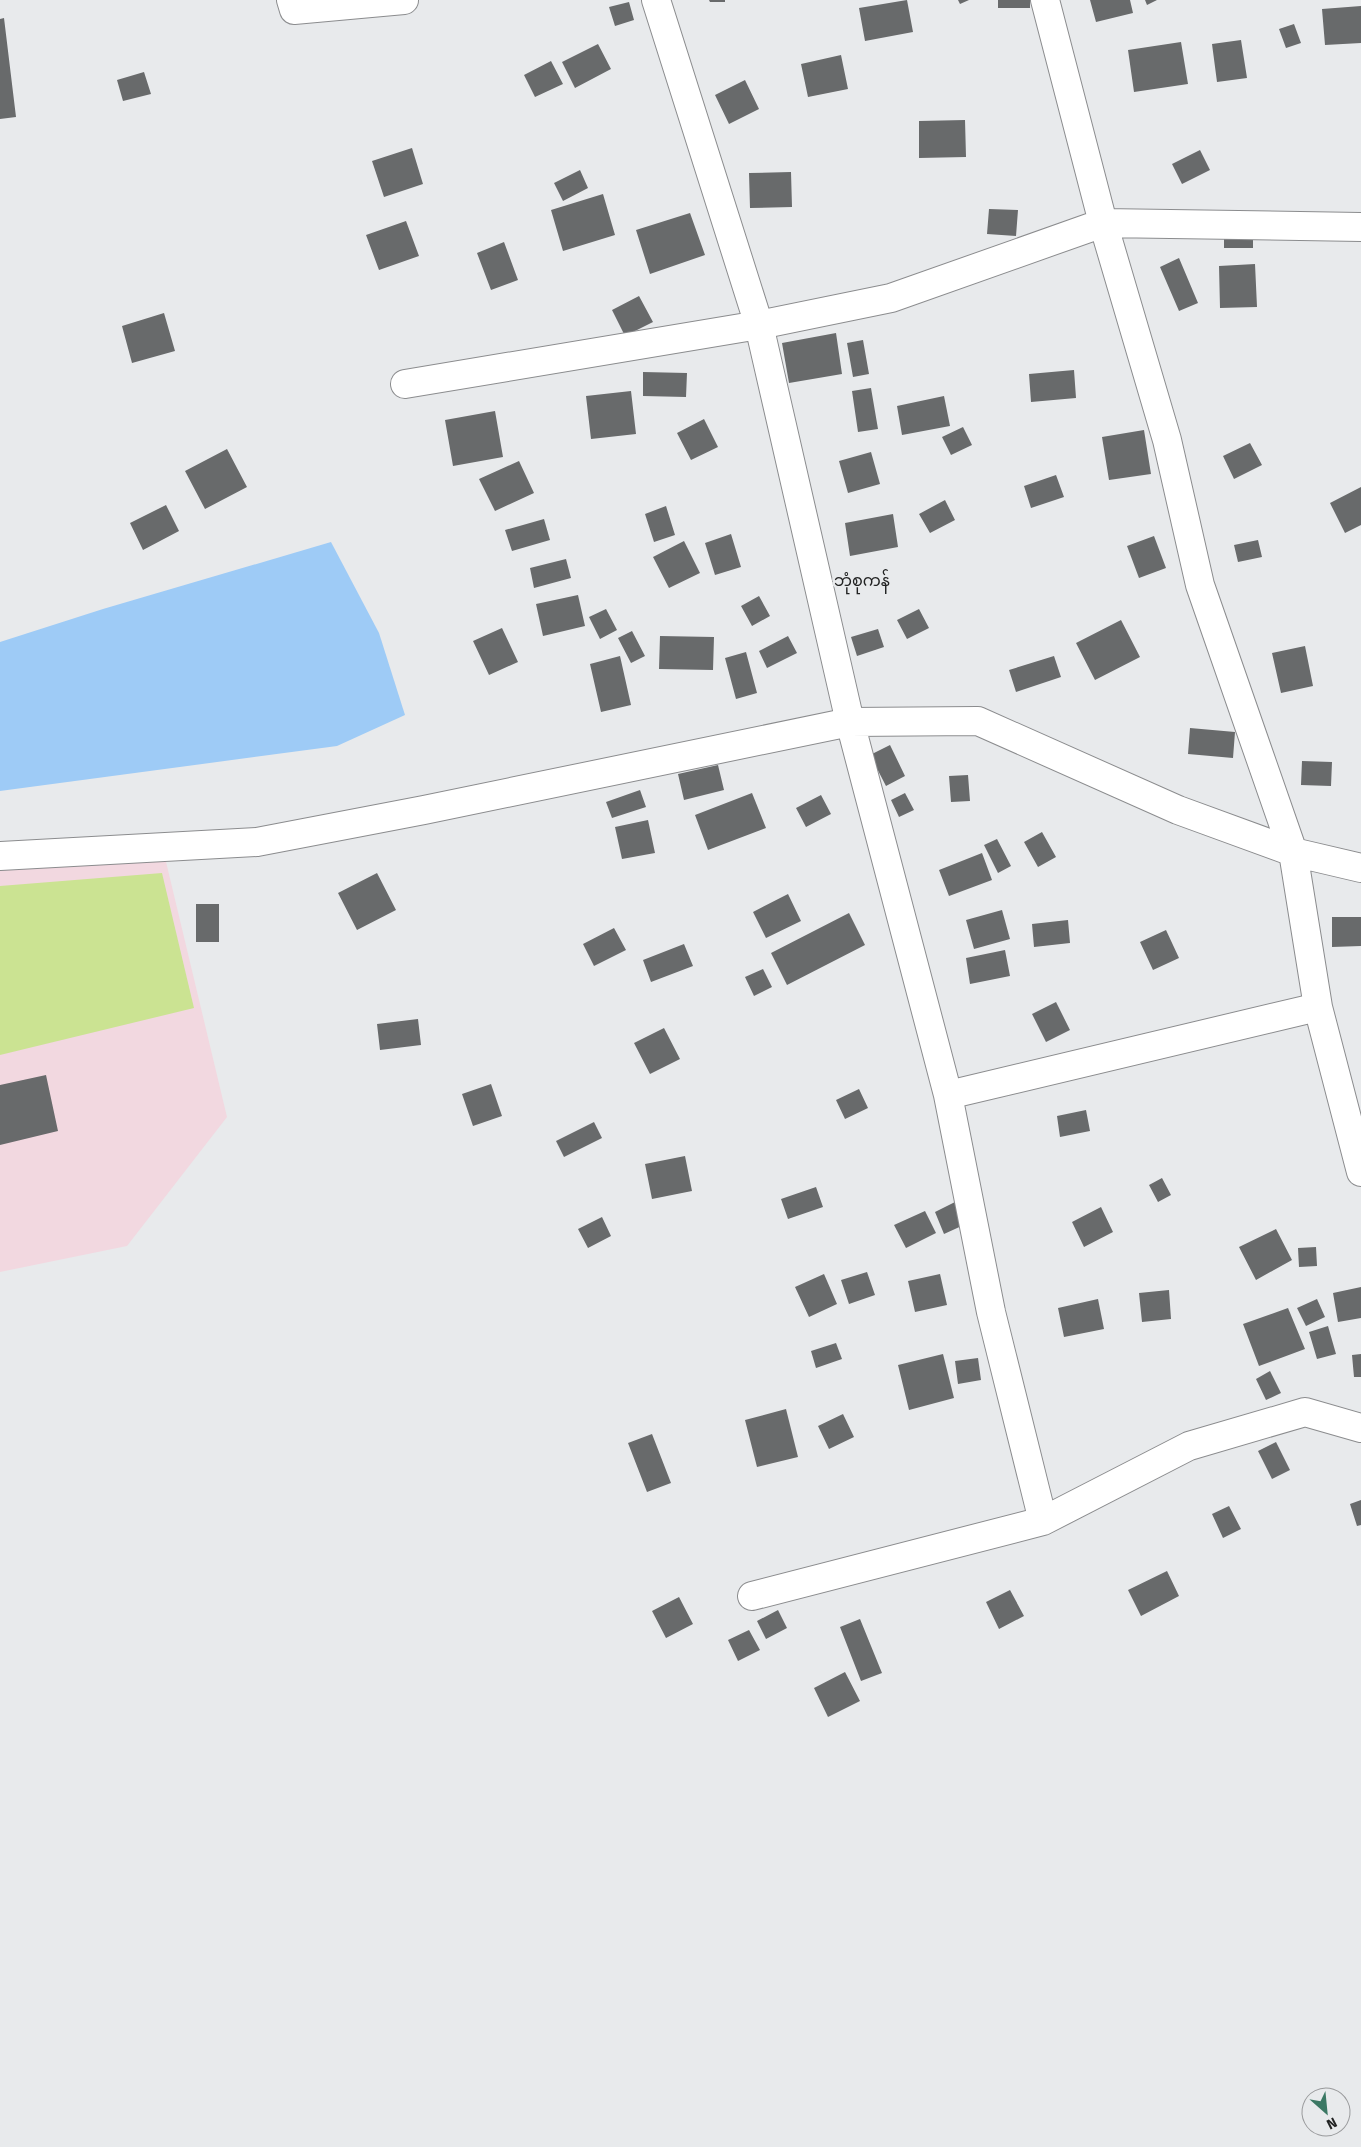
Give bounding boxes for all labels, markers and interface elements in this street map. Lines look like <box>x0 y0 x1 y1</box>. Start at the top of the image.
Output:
district label: ဘုံစုကန် <box>834 569 890 595</box>
north arrow <box>1301 2087 1351 2137</box>
text: N <box>1324 2113 1340 2133</box>

